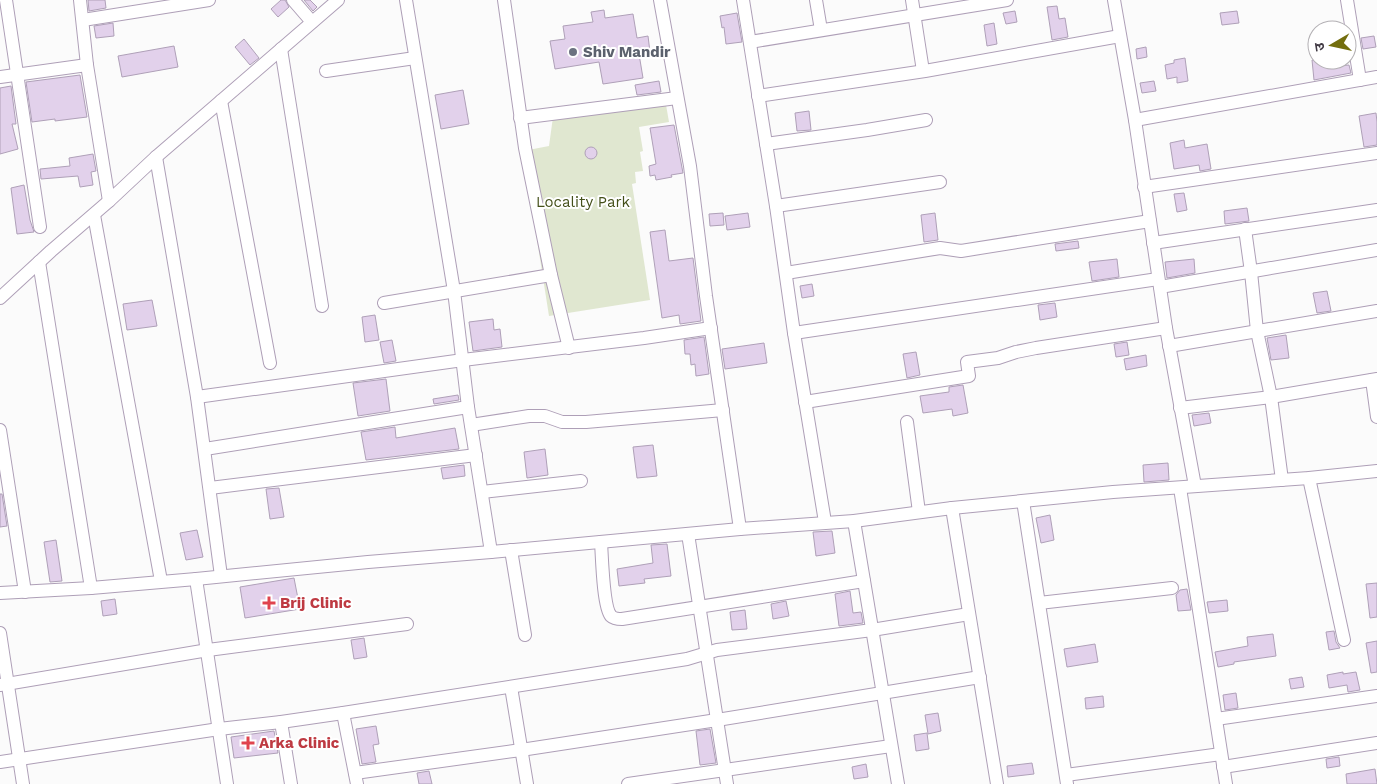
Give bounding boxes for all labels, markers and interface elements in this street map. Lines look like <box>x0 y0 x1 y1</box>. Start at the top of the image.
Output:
north arrow <box>1307 20 1357 70</box>
text: उ <box>1310 41 1328 52</box>
place label: Shiv Mandir <box>583 43 671 61</box>
marker: Shiv Mandir <box>567 46 579 58</box>
park label: Locality Park <box>536 193 631 211</box>
place label: Brij Clinic <box>280 594 352 612</box>
marker: Brij Clinic <box>262 596 276 610</box>
place label: Arka Clinic <box>259 734 340 752</box>
marker: Arka Clinic <box>241 736 255 750</box>

